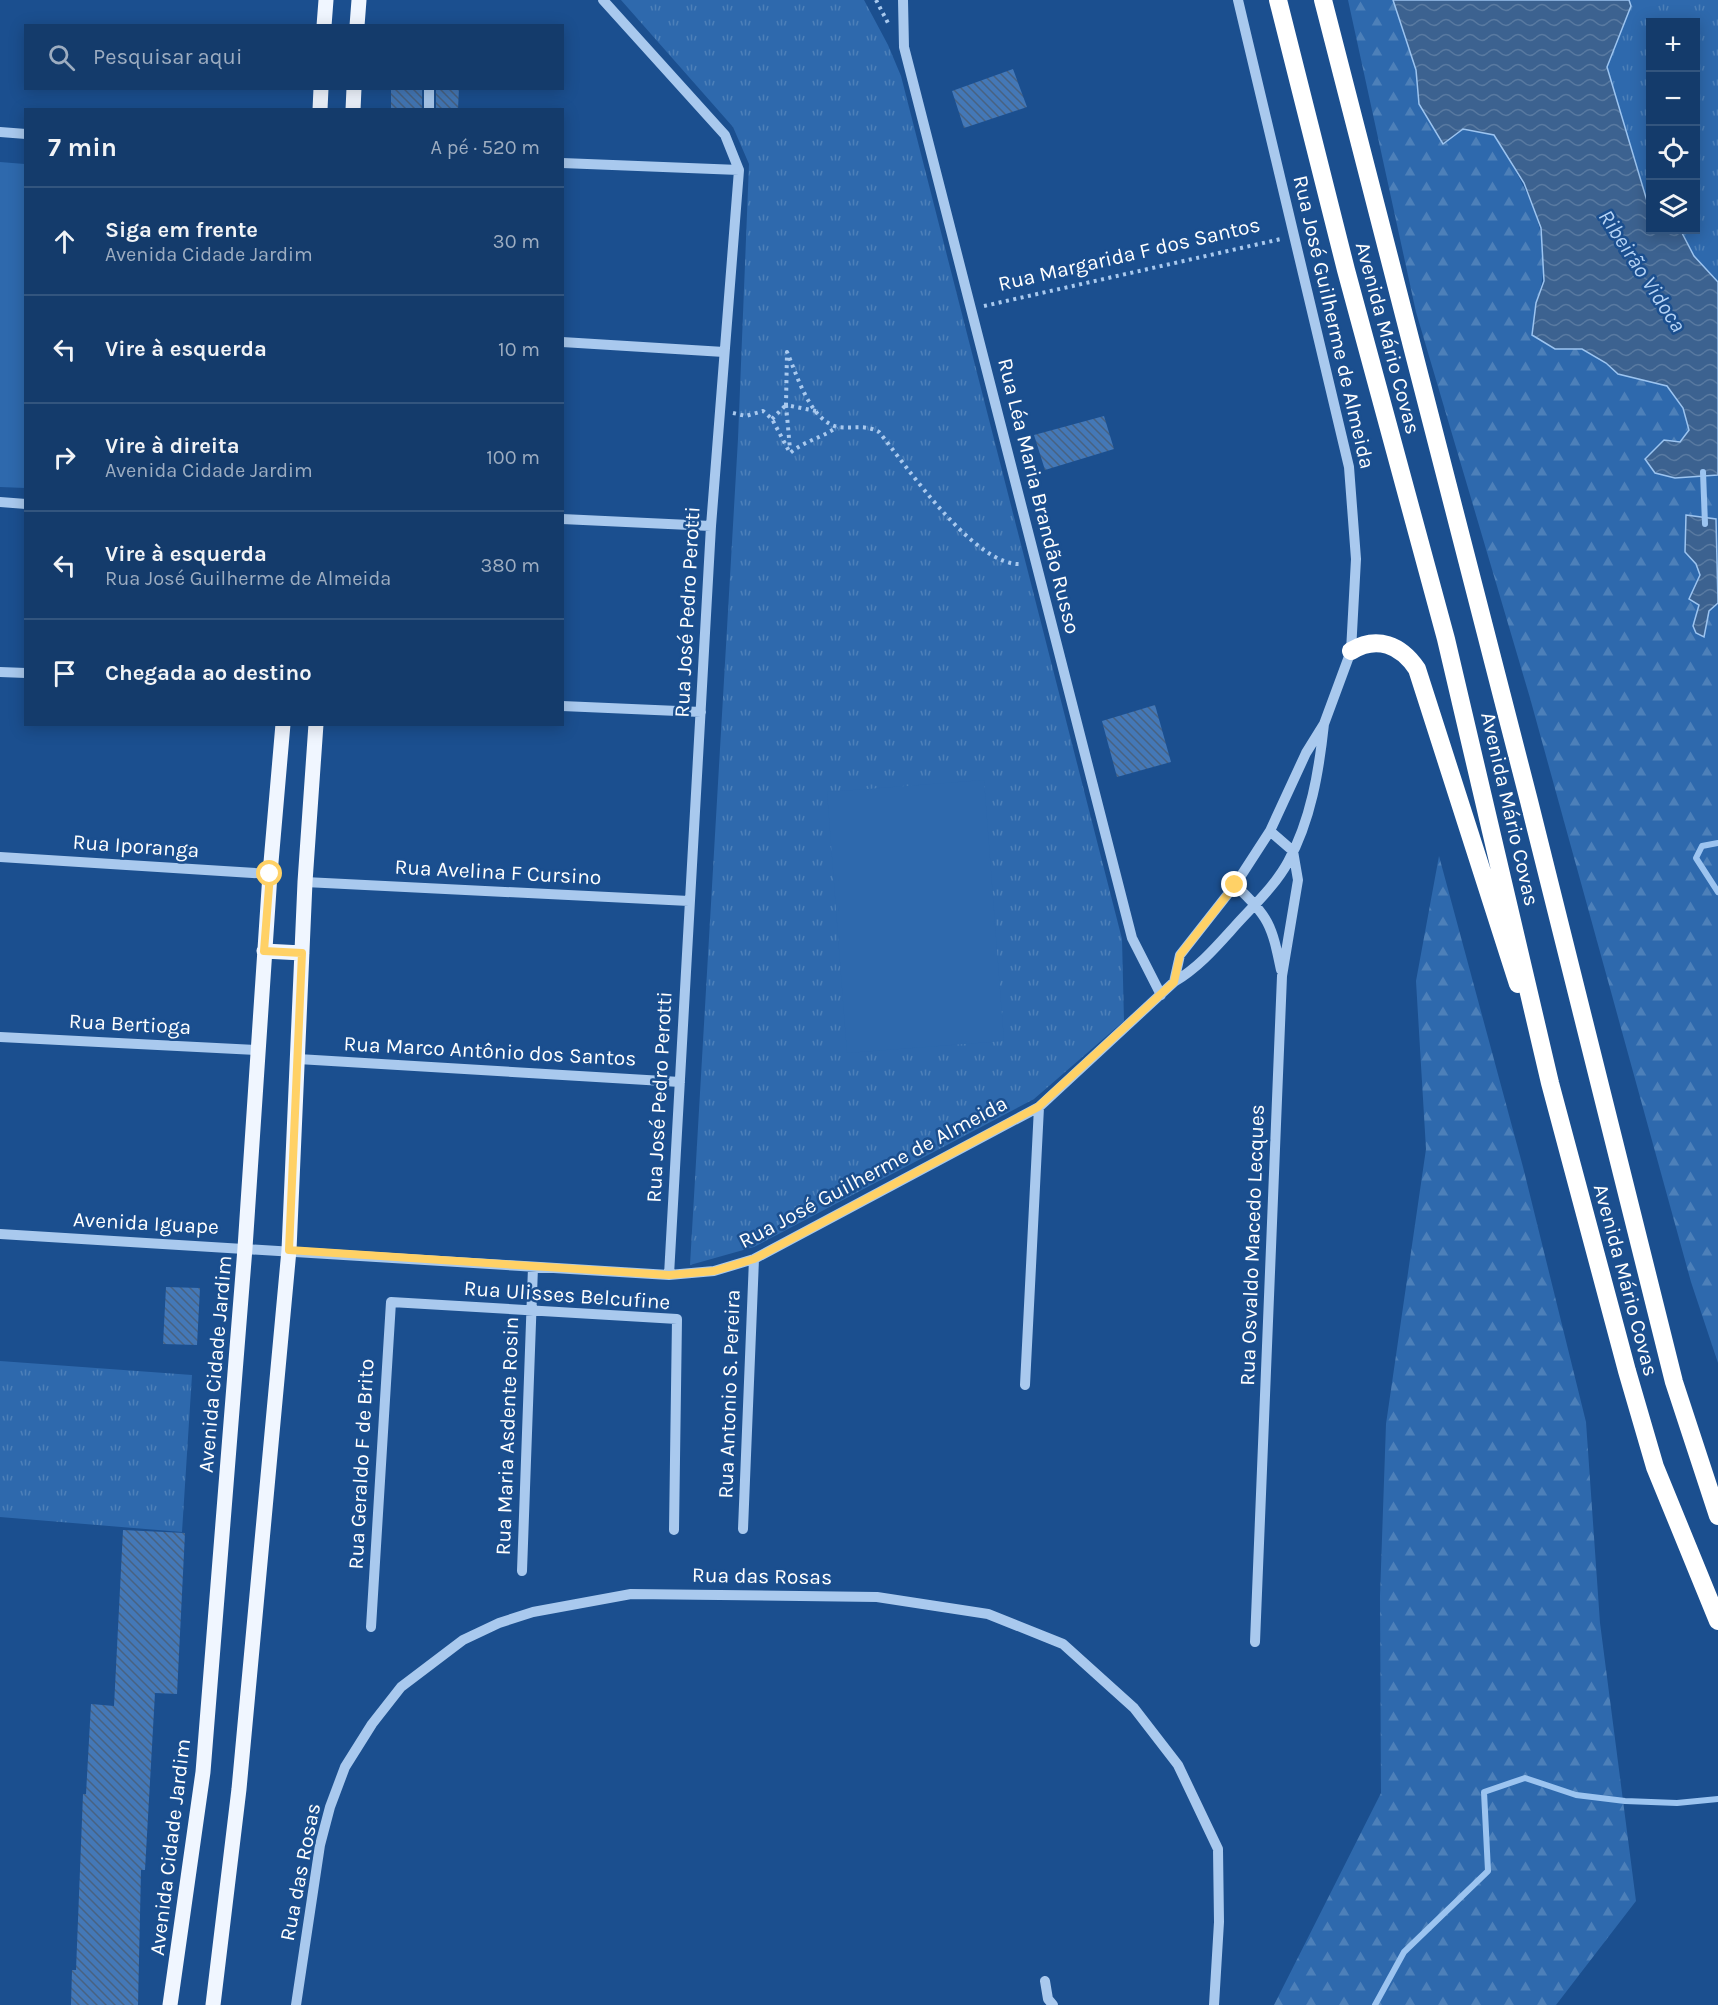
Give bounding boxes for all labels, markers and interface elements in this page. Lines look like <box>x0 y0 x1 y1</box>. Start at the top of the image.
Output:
map controls <box>1646 18 1700 234</box>
button: + <box>1646 18 1700 72</box>
search box <box>24 24 564 90</box>
icon: search <box>45 41 78 74</box>
text: Pesquisar aqui <box>93 44 242 70</box>
button: − <box>1646 72 1700 126</box>
button: locate <box>1646 126 1700 180</box>
text: 7 min <box>48 132 117 163</box>
text: A pé · 520 m <box>431 136 540 159</box>
street label: Rua José Guilherme de Almeida <box>1288 173 1380 471</box>
button: layers <box>1646 180 1700 234</box>
water label: Ribeirão Vidoca <box>1593 205 1691 337</box>
street label: Rua Margarida F dos Santos <box>996 212 1262 296</box>
text: Siga em frente <box>105 217 258 243</box>
icon: ahead <box>48 225 81 258</box>
text: 30 m <box>493 230 540 253</box>
street label: Avenida Mário Covas <box>1351 239 1425 437</box>
text: Avenida Cidade Jardim <box>105 243 313 266</box>
icon: left <box>48 333 81 366</box>
text: Vire à esquerda <box>105 336 267 362</box>
text: 10 m <box>498 338 540 361</box>
street label: Rua Léa Maria Brandão Russo <box>993 356 1085 636</box>
text: Vire à direita <box>105 433 240 459</box>
icon: right <box>48 441 81 474</box>
text: 100 m <box>486 446 540 469</box>
text: Avenida Cidade Jardim <box>105 459 313 482</box>
street label: Rua José Pedro Perotti <box>669 506 705 718</box>
text: Vire à esquerda <box>105 541 267 567</box>
icon: left <box>48 549 81 582</box>
text: 380 m <box>481 554 540 577</box>
text: Rua José Guilherme de Almeida <box>105 567 391 590</box>
icon: arrive <box>48 657 81 690</box>
text: Chegada ao destino <box>105 660 312 686</box>
street label: Avenida Mário Covas <box>1476 710 1544 908</box>
street label: Rua Iporanga <box>72 830 200 862</box>
street label: Rua Avelina F Cursino <box>394 855 602 889</box>
route start <box>256 860 282 886</box>
route end <box>1221 871 1247 897</box>
street label: Rua José Pedro Perotti <box>641 991 677 1203</box>
street label: Rua Bertioga <box>68 1009 192 1039</box>
street label: Rua Marco Antônio dos Santos <box>343 1031 637 1071</box>
street label: Rua José Guilherme de Almeida <box>735 1091 1011 1253</box>
street label: Rua Osvaldo Macedo Lecques <box>1235 1104 1269 1386</box>
street label: Avenida Mário Covas <box>1589 1181 1663 1379</box>
street label: Avenida Iguape <box>73 1207 219 1239</box>
street label: Avenida Cidade Jardim <box>194 1254 236 1474</box>
street label: Rua Ulisses Belcufine <box>463 1276 671 1314</box>
street label: Rua Antonio S. Pereira <box>713 1289 745 1499</box>
street label: Rua Maria Asdente Rosin <box>491 1316 523 1556</box>
street label: Rua Geraldo F de Brito <box>343 1358 379 1570</box>
street label: Rua das Rosas <box>692 1563 832 1589</box>
street label: Avenida Cidade Jardim <box>145 1737 195 1957</box>
street label: Rua das Rosas <box>275 1801 325 1943</box>

